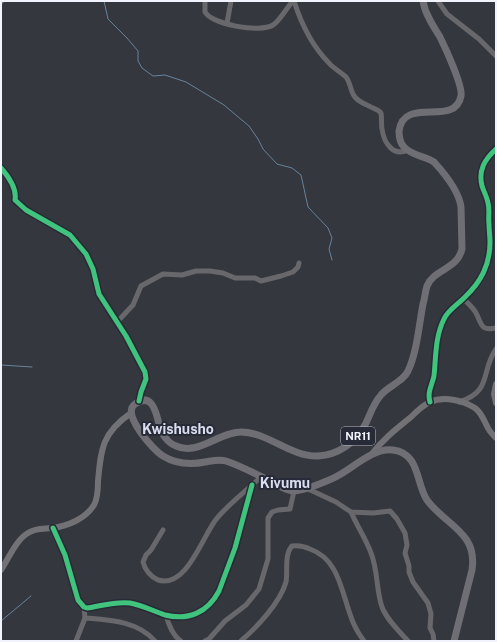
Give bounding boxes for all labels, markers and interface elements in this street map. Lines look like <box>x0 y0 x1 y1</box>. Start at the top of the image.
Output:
district label: Kwishusho <box>142 421 214 437</box>
road number: NR11 <box>341 427 375 445</box>
district label: Kivumu <box>260 475 310 491</box>

